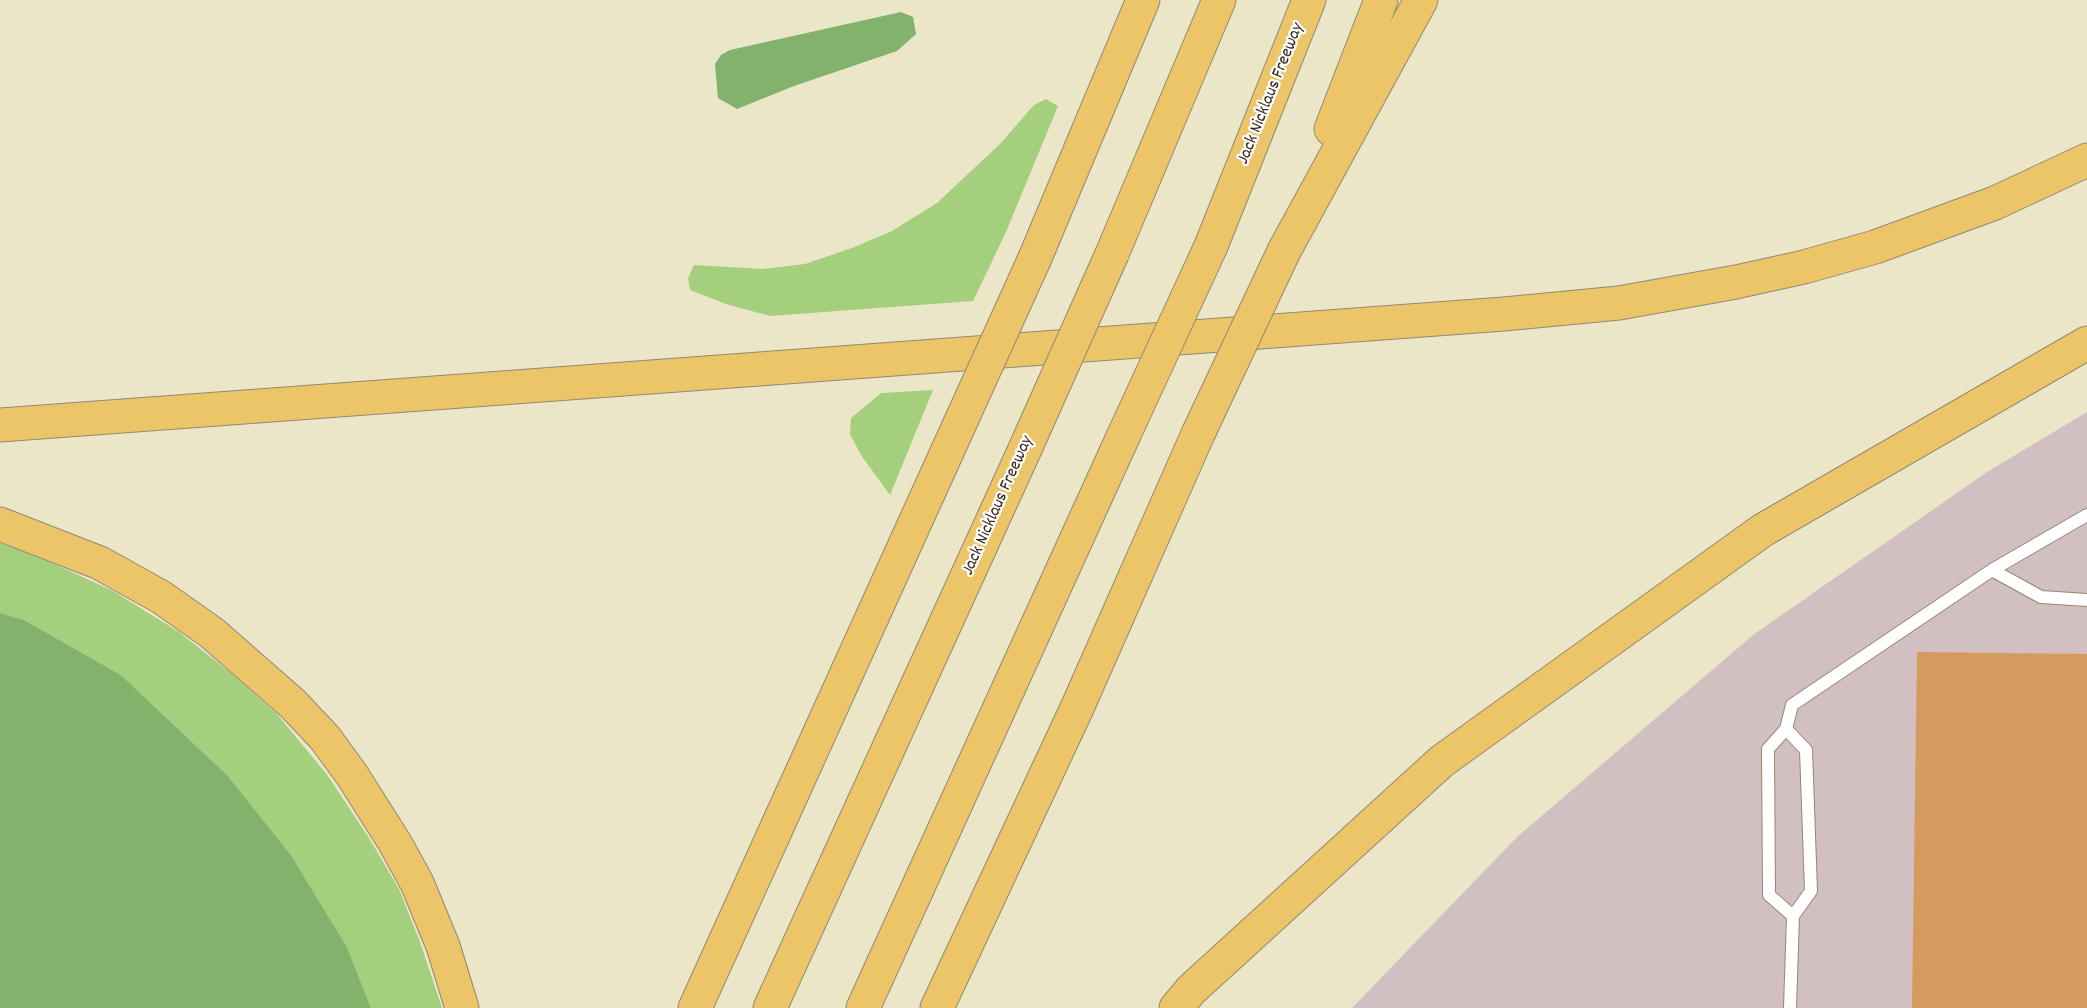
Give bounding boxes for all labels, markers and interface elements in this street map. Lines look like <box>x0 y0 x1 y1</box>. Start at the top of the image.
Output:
street label: Jack Nicklaus Freeway <box>1234 20 1310 168</box>
street label: Jack Nicklaus Freeway <box>959 433 1039 579</box>

